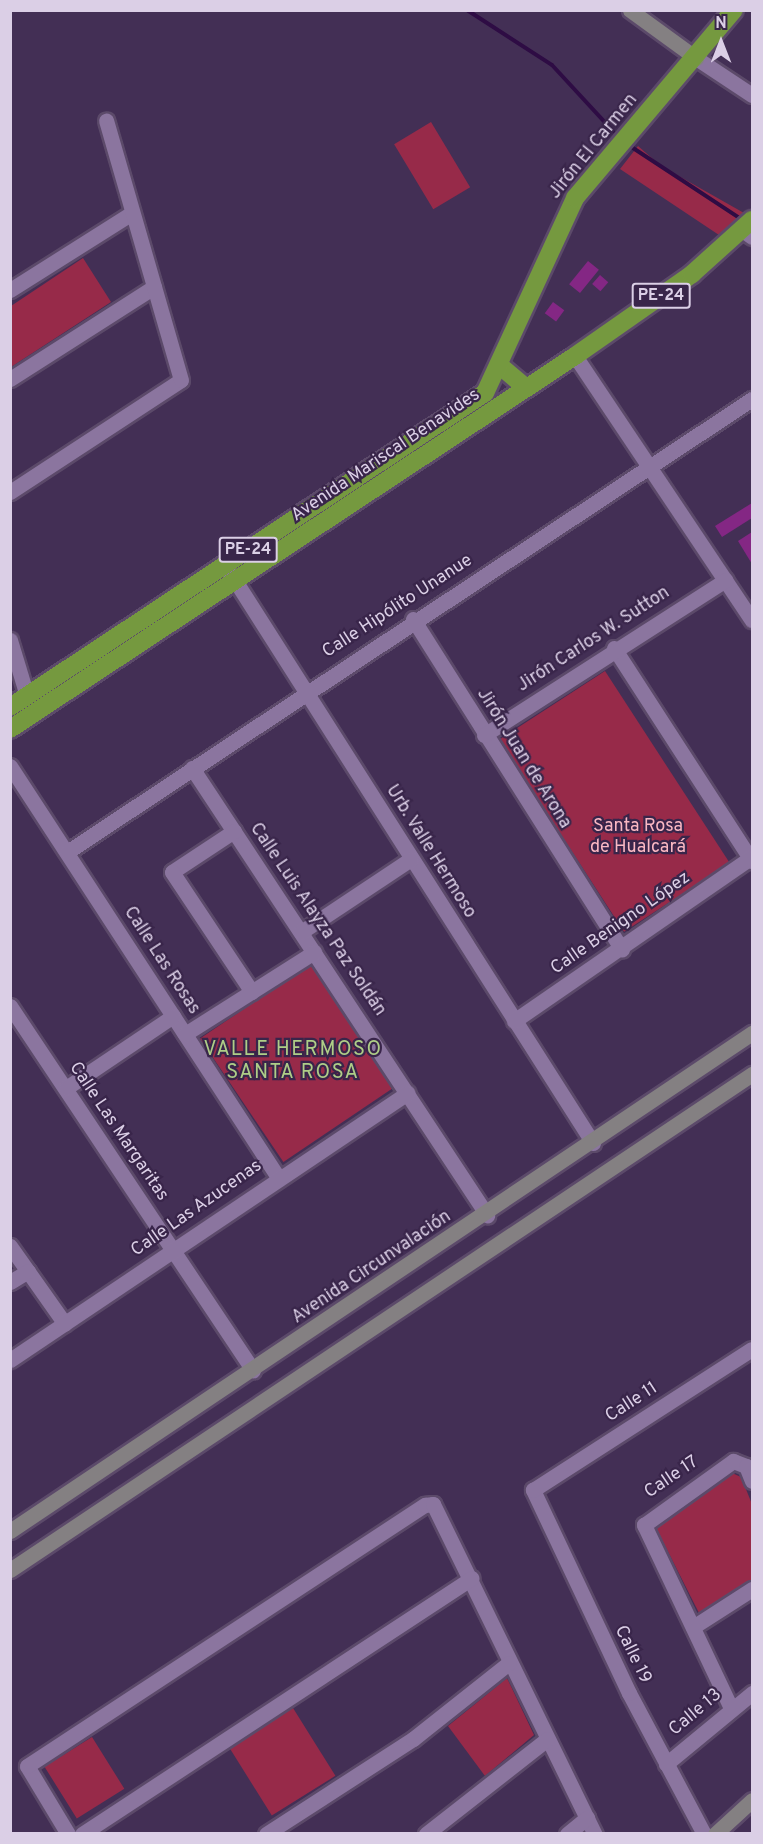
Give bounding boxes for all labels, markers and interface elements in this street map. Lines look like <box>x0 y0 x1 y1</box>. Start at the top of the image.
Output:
north arrow <box>691 12 751 72</box>
text: N <box>715 14 727 34</box>
street label: Jirón El Carmen <box>545 90 643 204</box>
road number: PE-24 <box>631 283 691 309</box>
street label: Avenida Mariscal Benavides <box>288 385 484 527</box>
road number: PE-24 <box>218 537 278 563</box>
street label: Calle Hipólito Unanue <box>319 550 477 664</box>
street label: Jirón Carlos W. Sutton <box>514 583 674 697</box>
street label: Jirón Juan de Arona <box>471 685 575 833</box>
street label: Urb. Valle Hermoso <box>380 781 480 923</box>
park label: Santa Rosa de Hualcará <box>590 817 686 860</box>
street label: Calle Luis Alayza Paz Soldán <box>244 819 390 1021</box>
street label: Calle Benigno López <box>547 868 695 980</box>
street label: Calle Las Rosas <box>118 903 204 1019</box>
district label: VALLE HERMOSO SANTA ROSA <box>203 1038 383 1085</box>
street label: Calle Las Margaritas <box>64 1058 172 1206</box>
street label: Calle Las Azucenas <box>127 1156 267 1262</box>
street label: Avenida Circunvalación <box>288 1207 456 1329</box>
street label: Calle 11 <box>602 1378 662 1428</box>
street label: Calle 17 <box>641 1452 703 1504</box>
street label: Calle 19 <box>609 1622 655 1688</box>
street label: Calle 13 <box>665 1685 727 1741</box>

